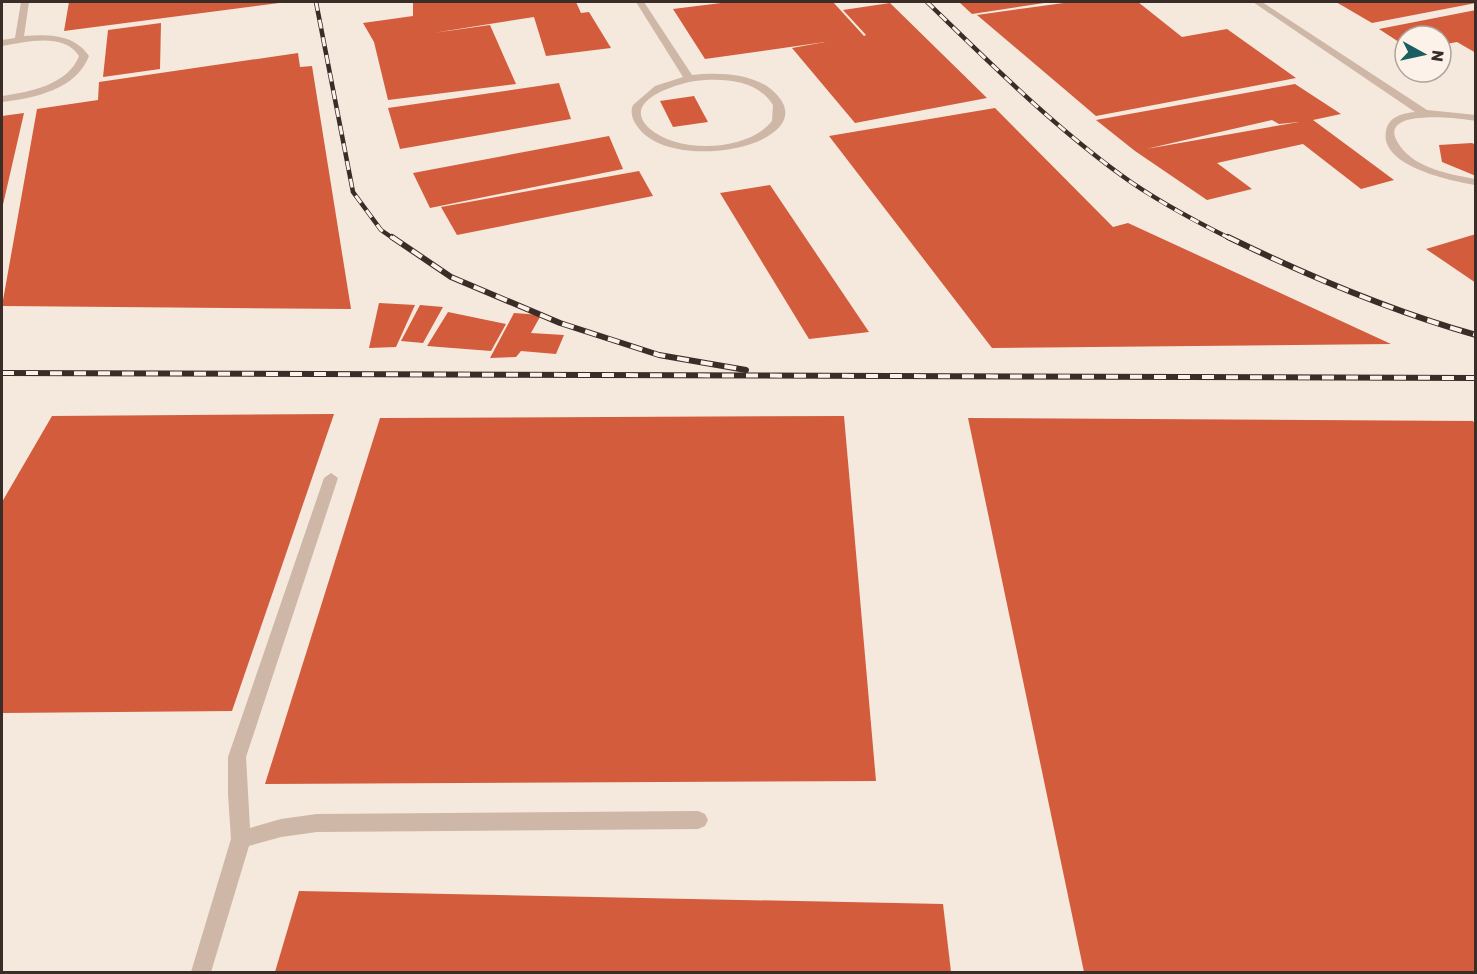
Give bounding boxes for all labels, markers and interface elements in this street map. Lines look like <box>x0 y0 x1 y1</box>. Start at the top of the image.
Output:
north arrow <box>1393 24 1453 84</box>
text: N <box>1427 49 1448 63</box>

